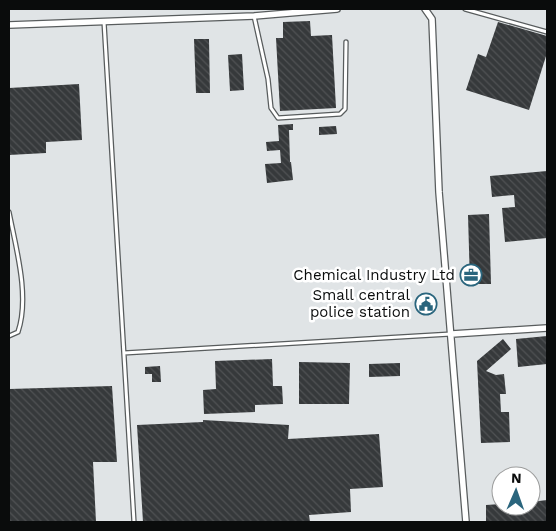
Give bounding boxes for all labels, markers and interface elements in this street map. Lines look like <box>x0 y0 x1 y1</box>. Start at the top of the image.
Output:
office icon: Chemical Industry Ltd <box>459 263 483 287</box>
place label: Chemical Industry Ltd <box>293 266 455 284</box>
place label: Small central police station <box>310 286 410 321</box>
public building icon: Small central police station <box>414 292 438 316</box>
north arrow <box>491 466 541 516</box>
text: N <box>511 470 522 486</box>

